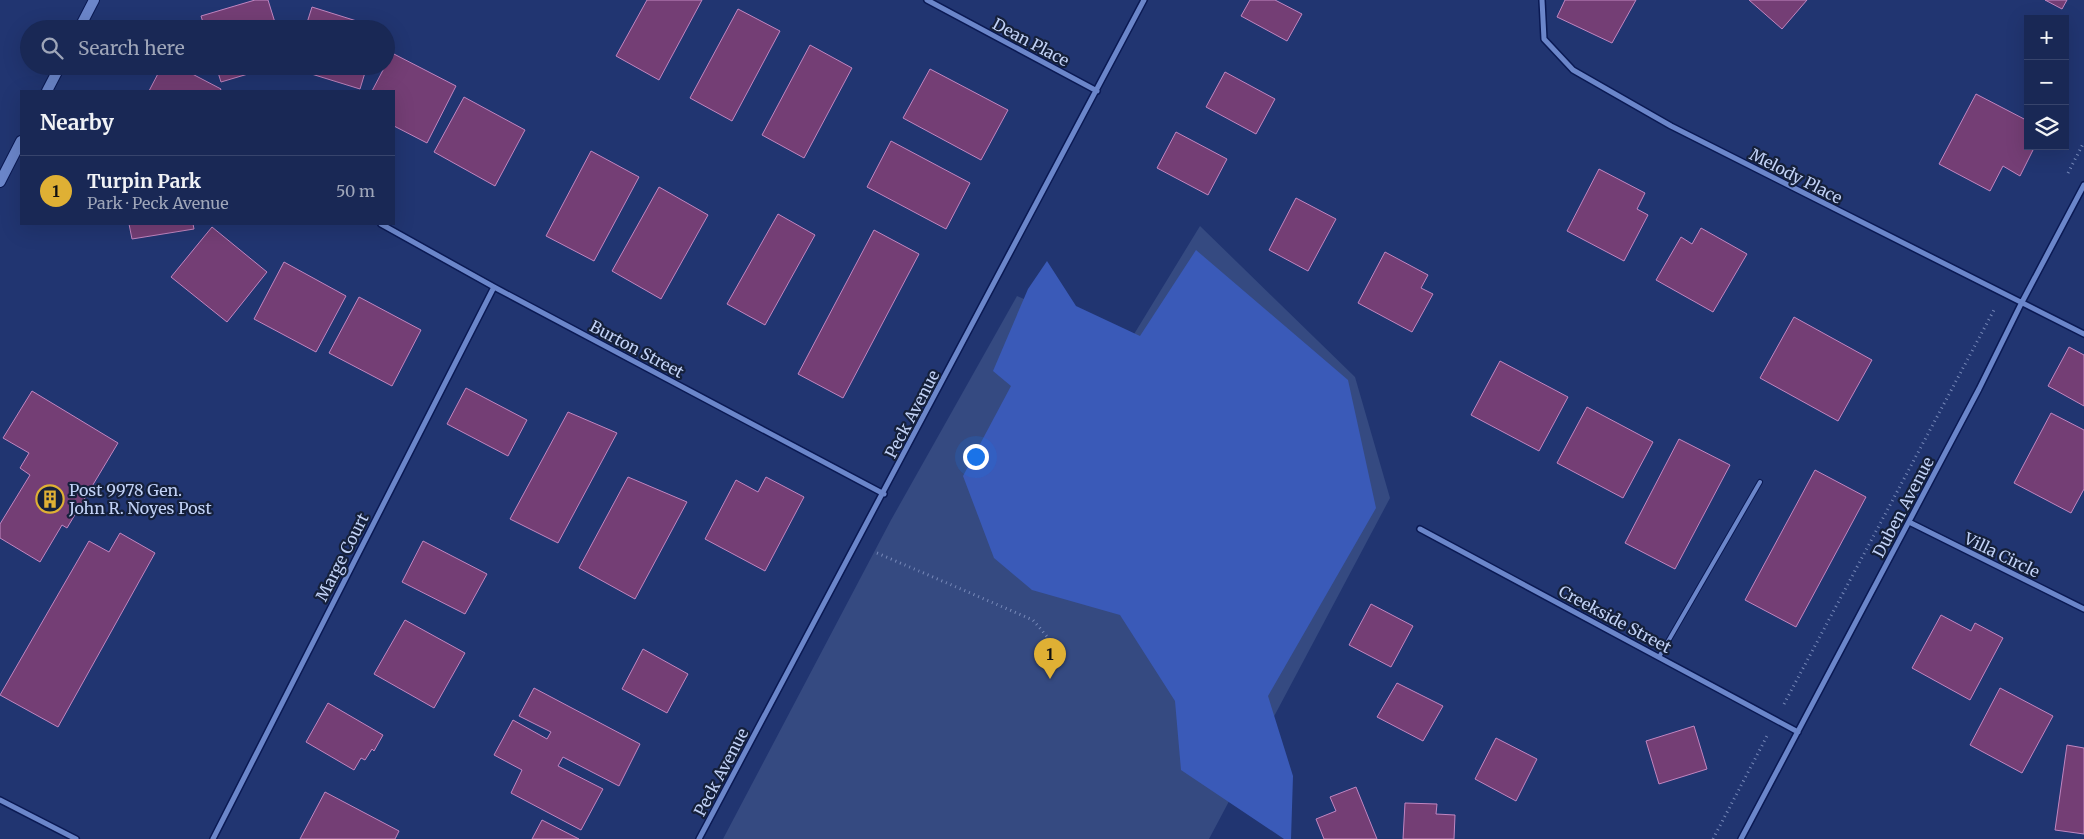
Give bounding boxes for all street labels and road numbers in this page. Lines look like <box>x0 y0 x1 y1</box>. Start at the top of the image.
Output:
street label: Dean Place <box>989 14 1073 70</box>
street label: Melody Place <box>1746 144 1846 208</box>
street label: Burton Street <box>587 316 688 382</box>
street label: Peck Avenue <box>880 367 944 461</box>
street label: Duben Avenue <box>1868 453 1938 561</box>
street label: Marge Court <box>311 509 373 604</box>
street label: Villa Circle <box>1960 528 2043 582</box>
street label: Creekside Street <box>1555 581 1675 657</box>
street label: Peck Avenue <box>689 725 753 819</box>

